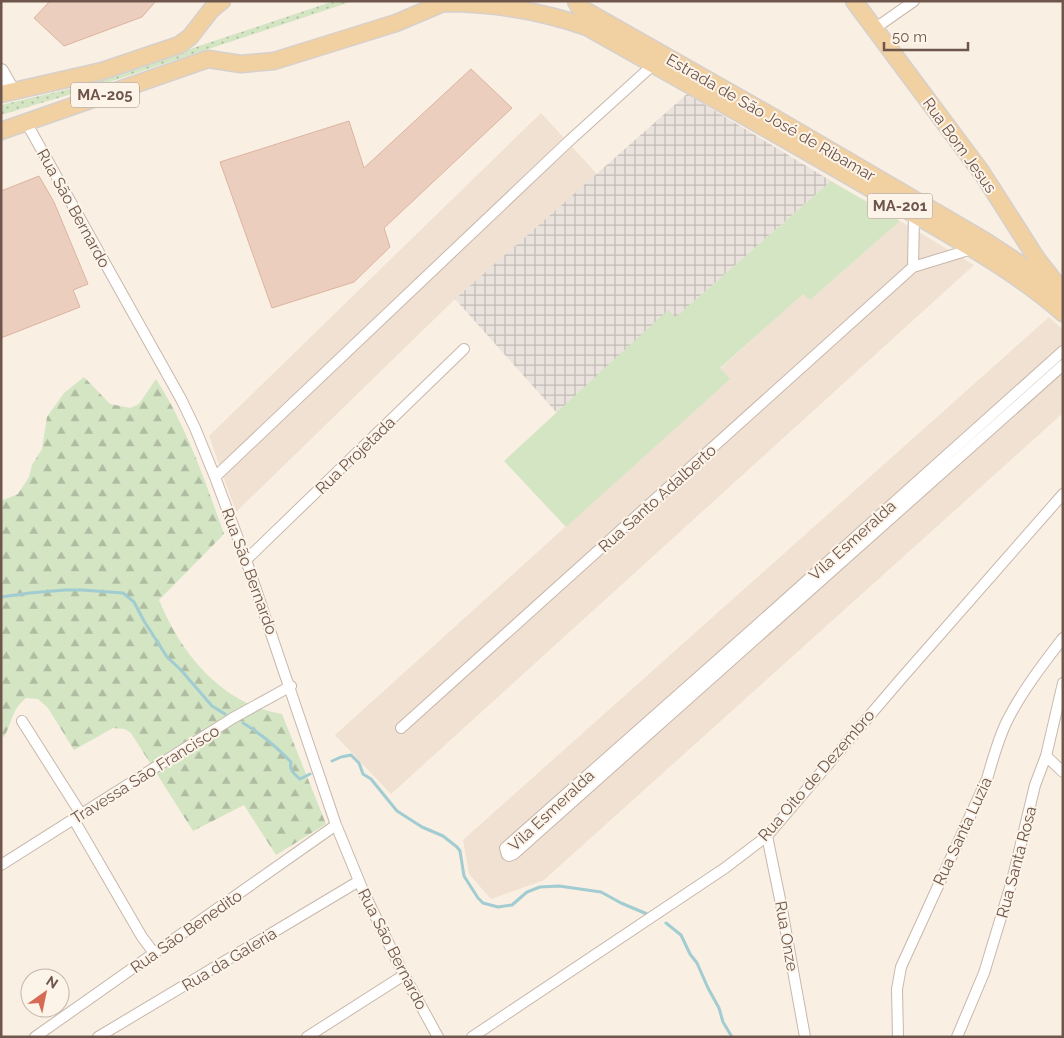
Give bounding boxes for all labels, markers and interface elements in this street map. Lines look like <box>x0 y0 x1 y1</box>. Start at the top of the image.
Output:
scale bar <box>884 20 968 52</box>
text: 50 m <box>892 28 927 46</box>
street label: Estrada de São José de Ribamar <box>663 50 879 185</box>
road number: MA-205 <box>71 82 139 108</box>
street label: Rua Bom Jesus <box>919 94 1001 197</box>
street label: Rua São Bernardo <box>33 145 114 271</box>
road number: MA-201 <box>868 194 932 218</box>
street label: Rua Projetada <box>312 413 399 498</box>
street label: Rua Santo Adalberto <box>595 441 720 556</box>
street label: Vila Esmeralda <box>805 496 900 584</box>
street label: Rua São Bernardo <box>218 505 281 637</box>
street label: Rua Oito de Dezembro <box>754 706 879 845</box>
street label: Travessa São Francisco <box>68 721 223 828</box>
street label: Vila Esmeralda <box>505 766 598 855</box>
street label: Rua Santa Luzia <box>929 774 996 888</box>
street label: Rua Santa Rosa <box>992 804 1040 920</box>
street label: Rua São Benedito <box>127 886 246 977</box>
street label: Rua São Bernardo <box>354 886 431 1013</box>
street label: Rua Onze <box>771 899 802 973</box>
street label: Rua da Galeria <box>178 924 280 995</box>
north arrow <box>20 968 70 1018</box>
text: N <box>43 972 61 992</box>

